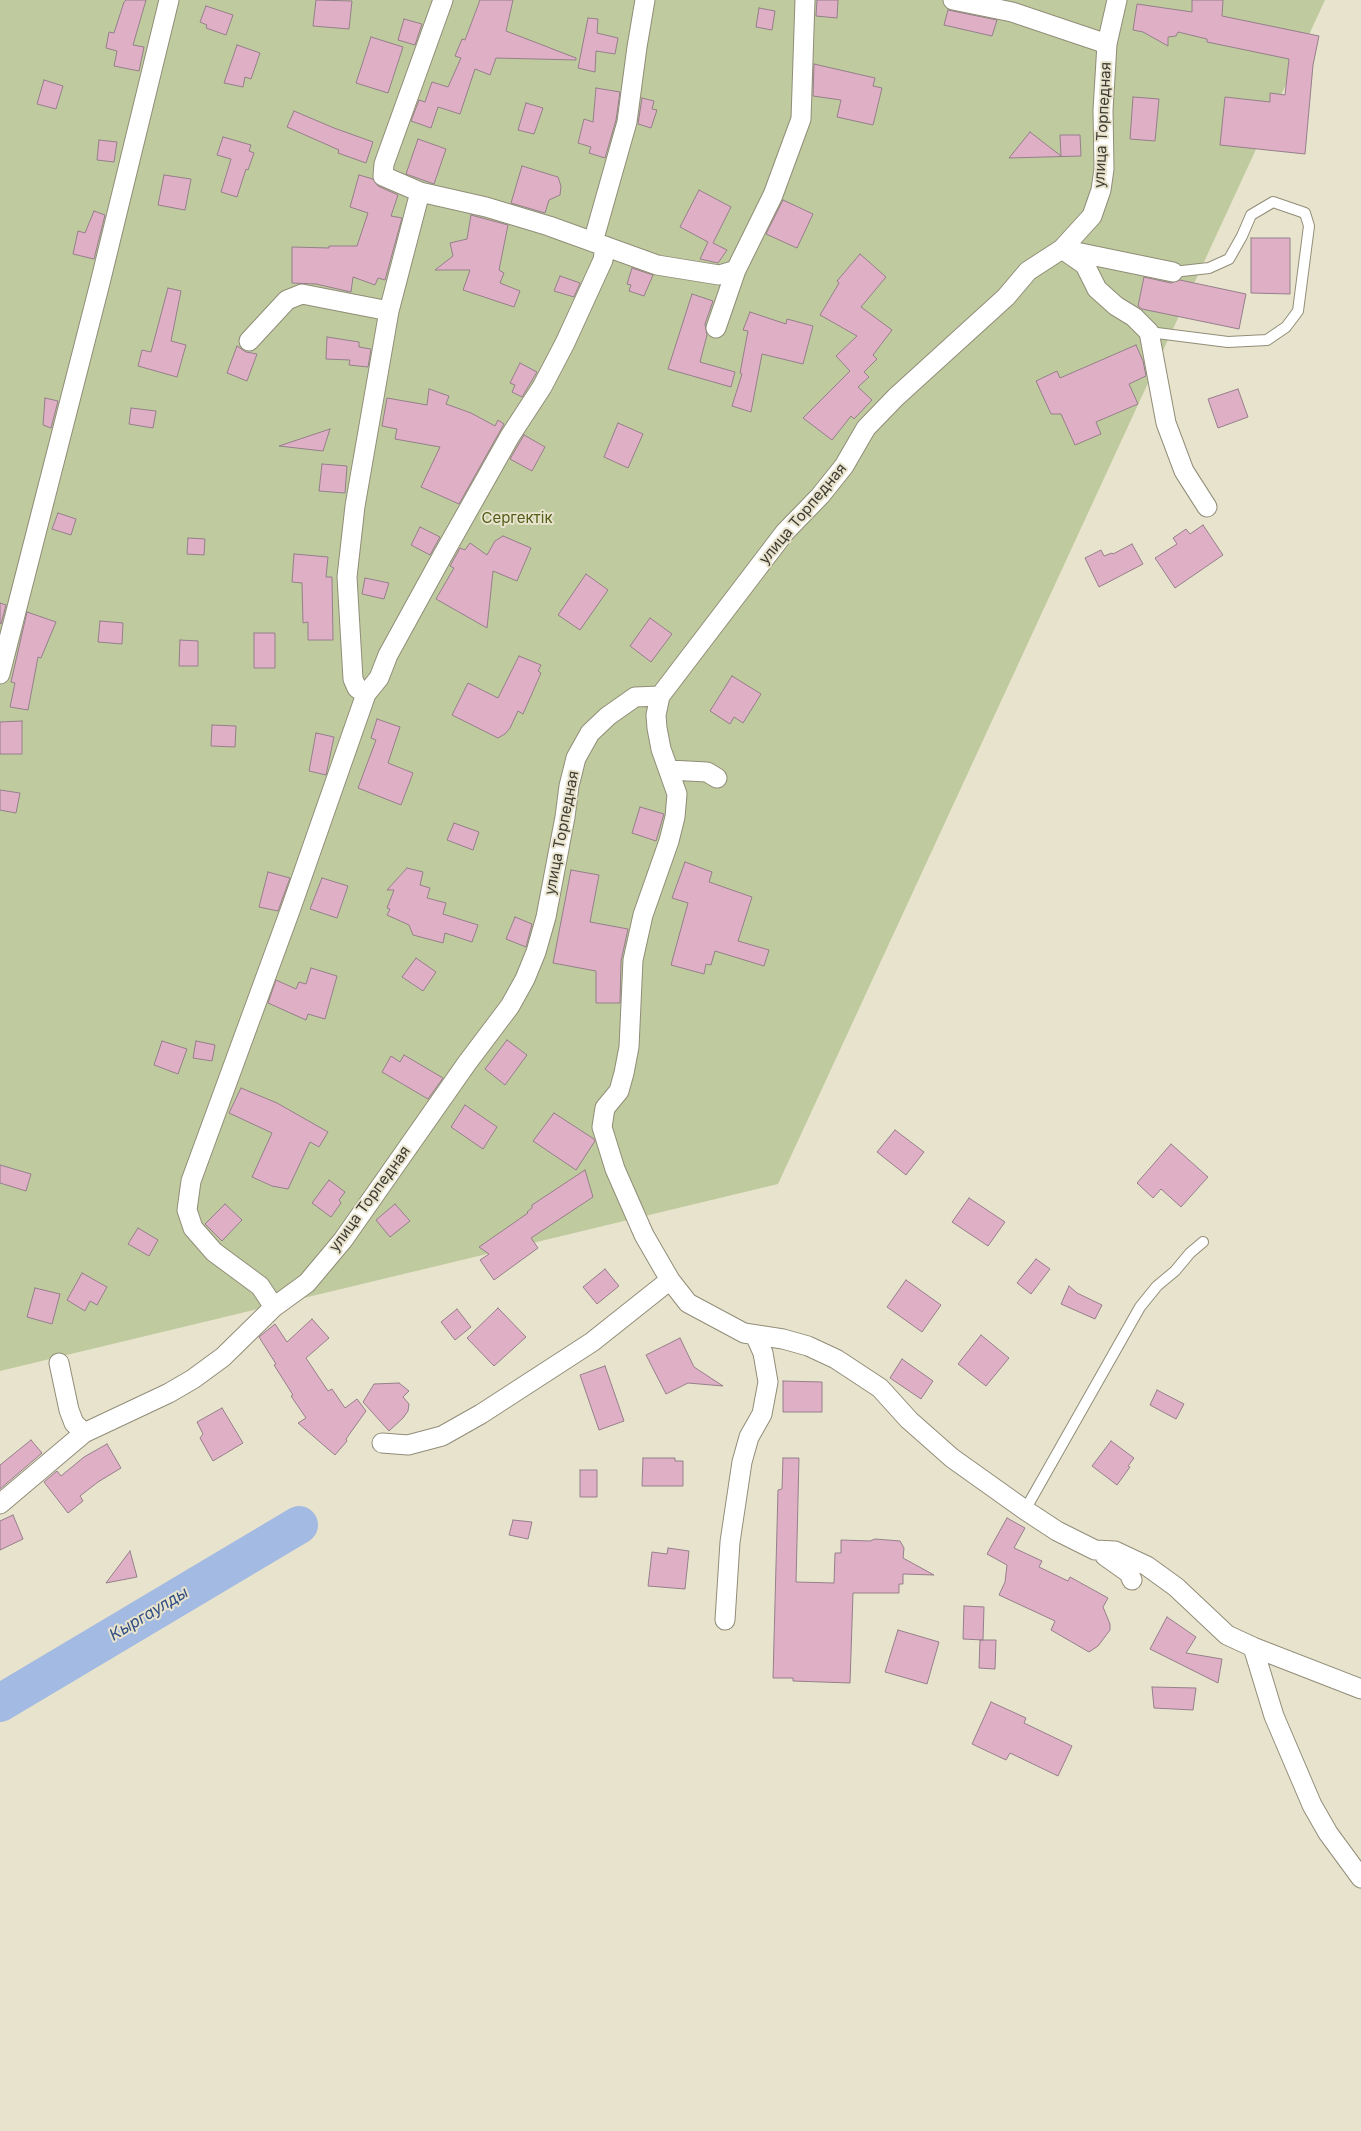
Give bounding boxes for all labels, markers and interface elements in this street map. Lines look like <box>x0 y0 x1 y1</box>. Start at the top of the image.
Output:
street label: улица Торпедная <box>1091 62 1115 188</box>
street label: улица Торпедная <box>756 460 850 568</box>
park label: Сергектік <box>481 509 553 527</box>
street label: улица Торпедная <box>541 769 583 897</box>
street label: улица Торпедная <box>326 1143 414 1255</box>
water label: Кыргаулды <box>106 1583 192 1645</box>

